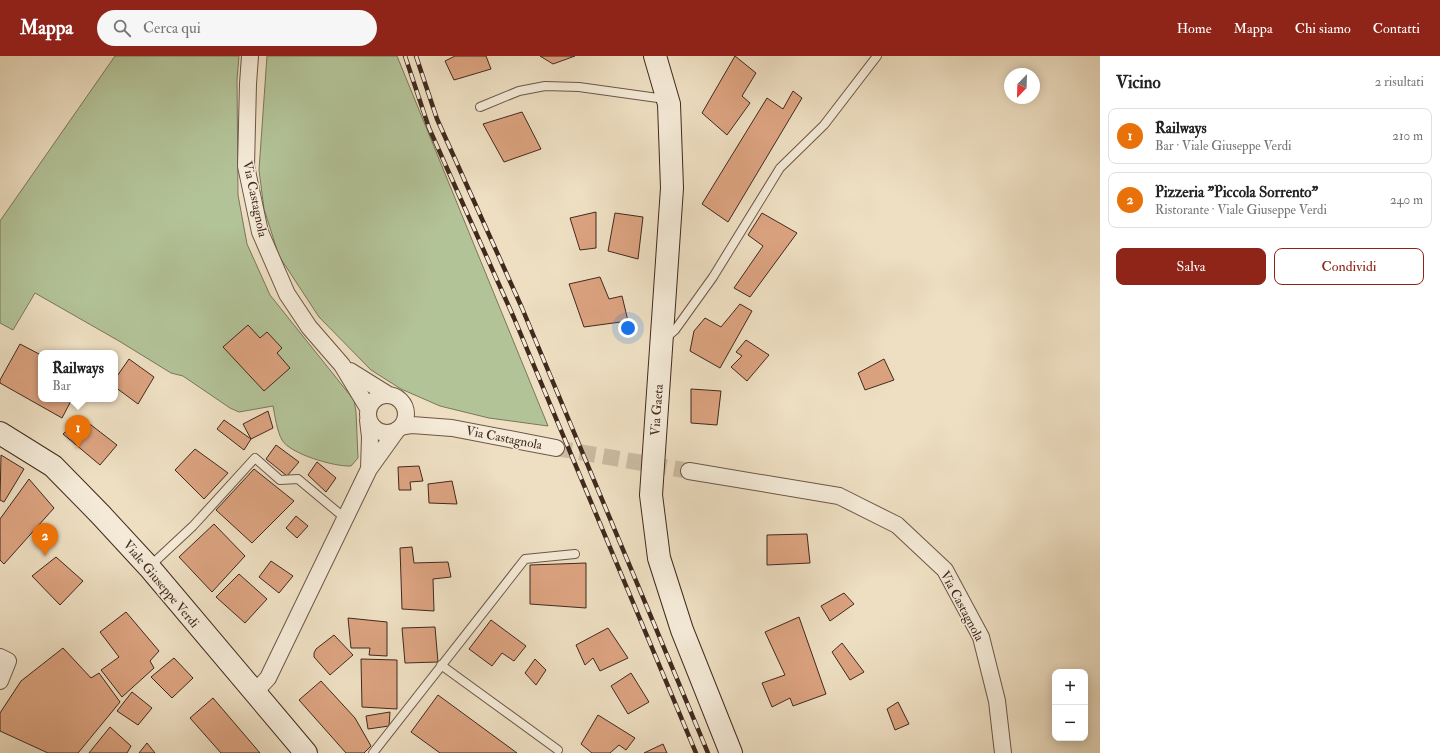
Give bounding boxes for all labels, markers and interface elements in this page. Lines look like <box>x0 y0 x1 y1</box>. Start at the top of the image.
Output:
search box <box>97 10 377 46</box>
text: Mappa <box>20 16 73 40</box>
icon: search <box>111 17 133 39</box>
text: Cerca qui <box>143 19 201 38</box>
text: Home <box>1177 20 1212 37</box>
text: Mappa <box>1234 20 1273 37</box>
text: Chi siamo <box>1295 20 1351 37</box>
text: Contatti <box>1373 20 1420 37</box>
north arrow <box>1004 68 1040 104</box>
text: Vicino <box>1116 72 1161 93</box>
text: 2 risultati <box>1375 74 1424 90</box>
text: Railways <box>1155 119 1207 138</box>
text: 1 <box>1128 128 1132 144</box>
text: 210 m <box>1392 128 1423 144</box>
text: Bar · Viale Giuseppe Verdi <box>1155 138 1292 154</box>
street label: Via Castagnola <box>239 159 271 239</box>
text: Pizzeria "Piccola Sorrento" <box>1155 183 1318 202</box>
text: 2 <box>1127 192 1133 208</box>
text: 240 m <box>1390 192 1423 208</box>
text: Ristorante · Viale Giuseppe Verdi <box>1155 202 1327 218</box>
button: Salva <box>1116 248 1266 285</box>
button: Condividi <box>1274 248 1424 285</box>
your location <box>618 318 638 338</box>
popup <box>38 350 118 402</box>
text: Railways <box>52 359 104 378</box>
text: Bar <box>52 378 71 394</box>
street label: Via Gaeta <box>647 383 667 436</box>
pin: 1 <box>65 415 91 448</box>
street label: Via Castagnola <box>464 423 544 453</box>
pin: 2 <box>32 523 58 556</box>
street label: Viale Giuseppe Verdi <box>119 537 203 632</box>
street label: Via Castagnola <box>937 568 988 645</box>
map controls <box>1052 669 1088 741</box>
button: + <box>1052 669 1088 705</box>
button: − <box>1052 705 1088 741</box>

